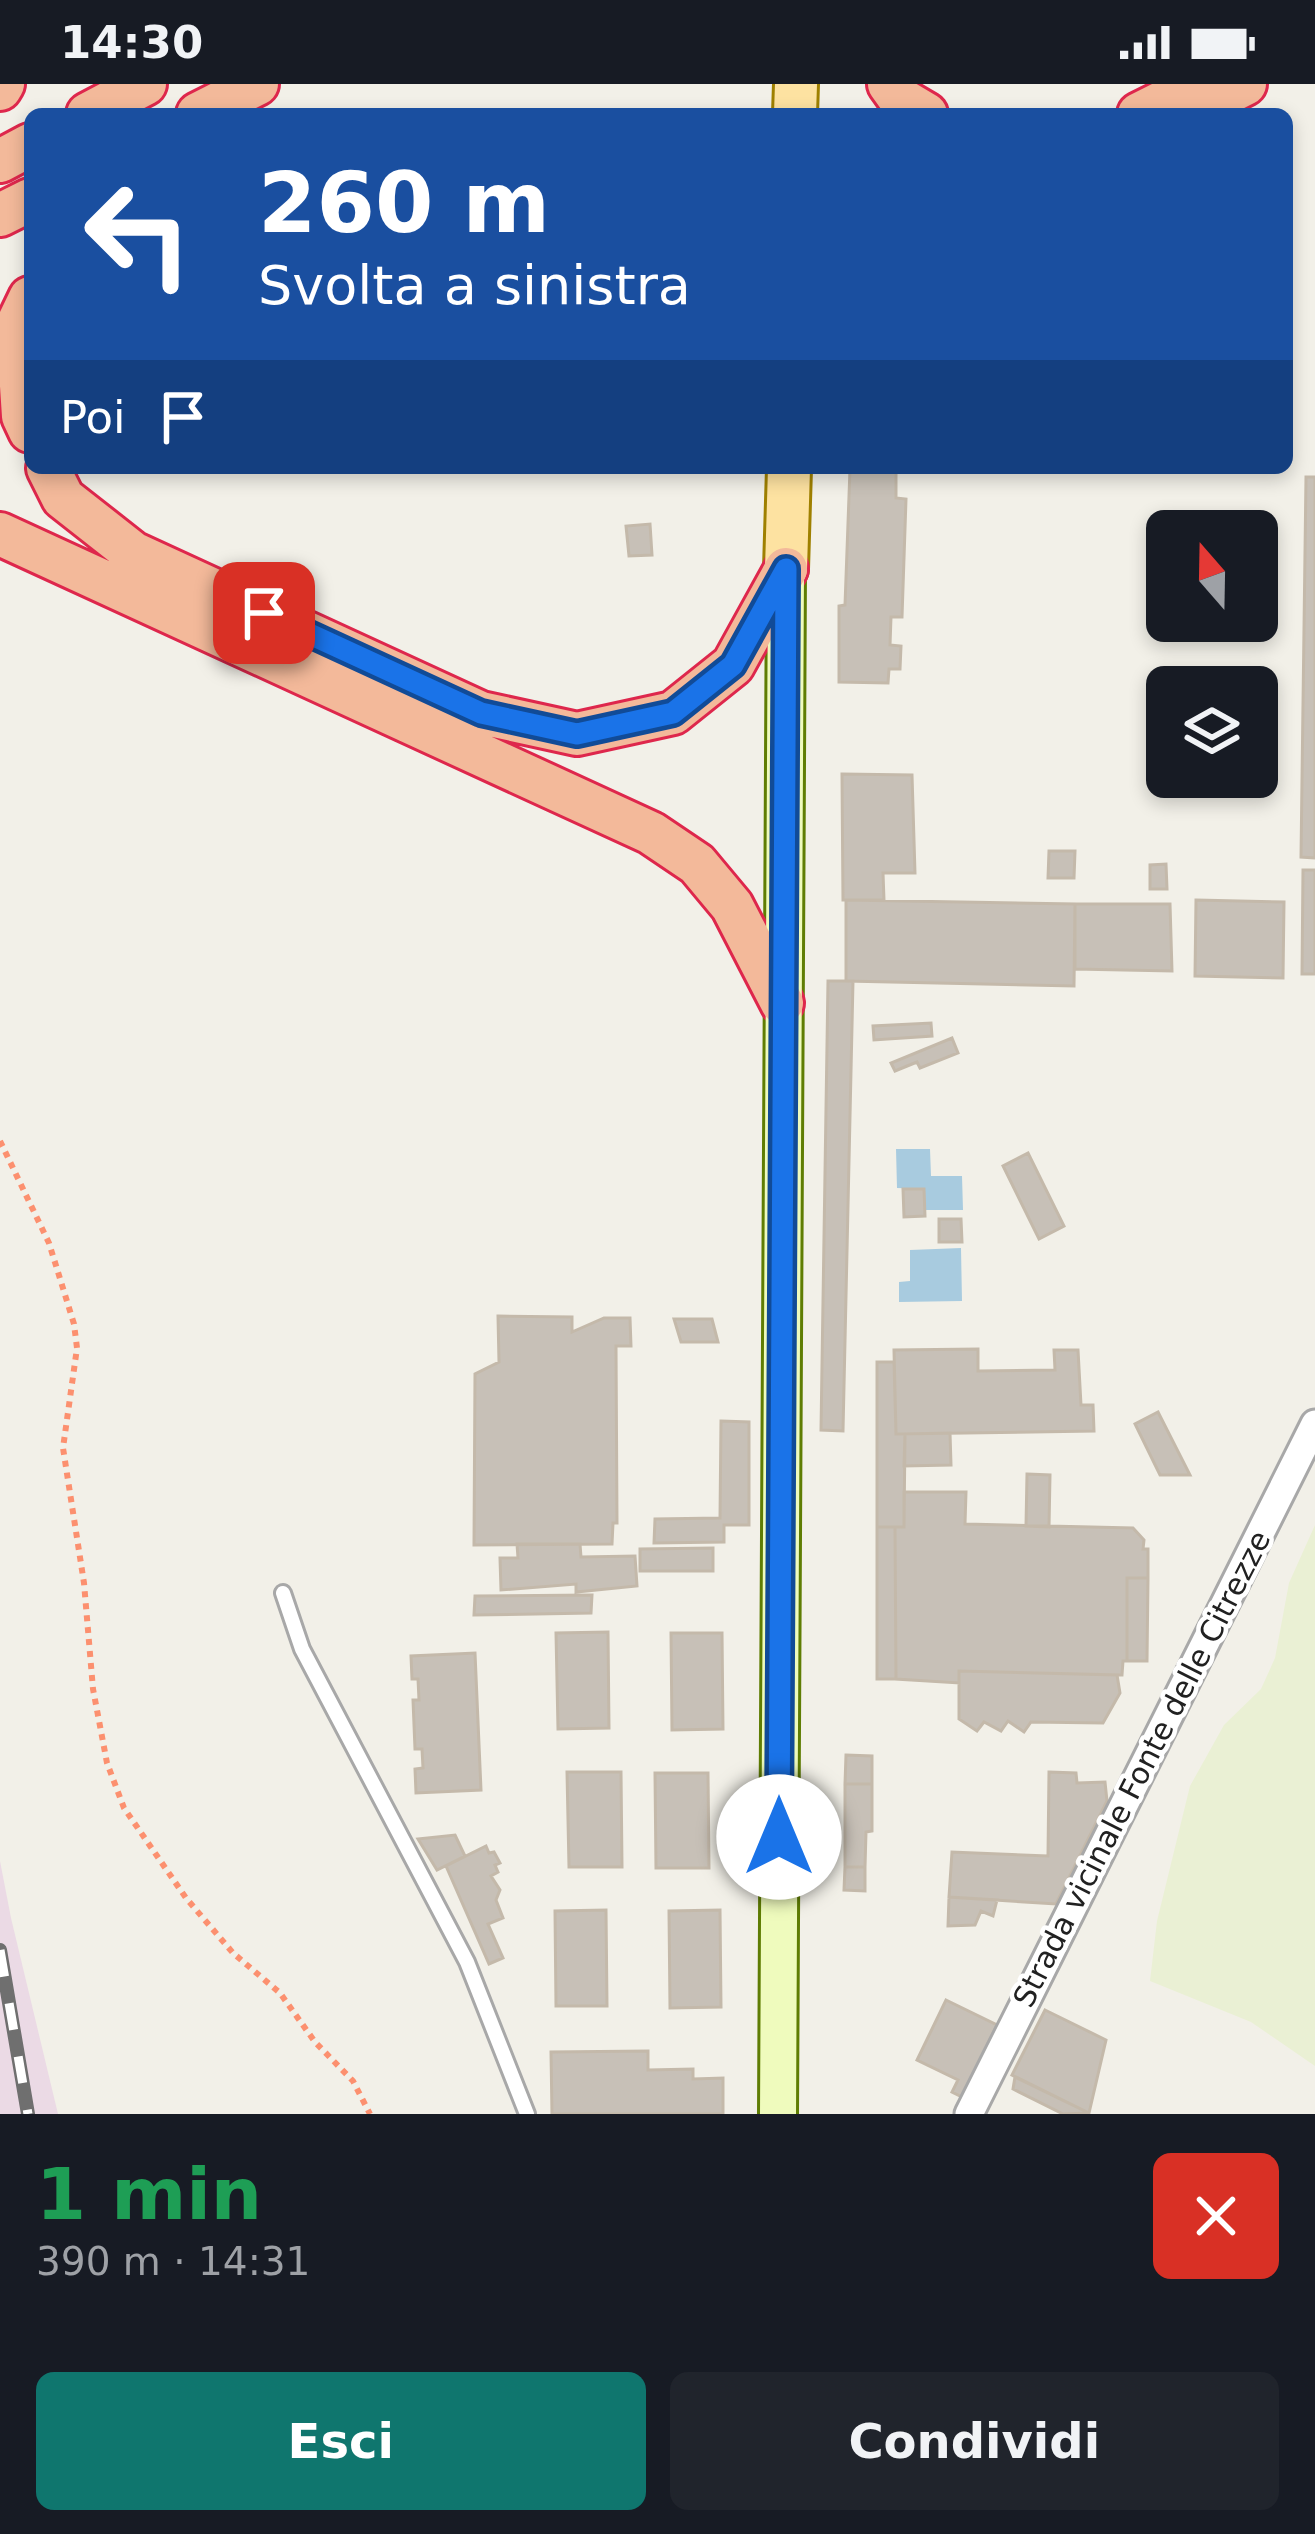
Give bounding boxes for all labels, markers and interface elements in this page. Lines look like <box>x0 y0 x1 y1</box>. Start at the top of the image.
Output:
text: 14:30 <box>60 16 203 69</box>
text: 260 m <box>258 154 550 252</box>
icon: left <box>60 156 216 312</box>
text: Svolta a sinistra <box>258 254 691 317</box>
icon: arrive <box>150 384 216 450</box>
text: Poi <box>60 391 126 444</box>
north arrow <box>1146 510 1278 642</box>
map controls <box>1146 510 1278 798</box>
pin <box>213 562 315 664</box>
icon: arrive <box>231 580 297 646</box>
button: layers <box>1146 666 1278 798</box>
street label: Strada vicinale Fonte delle Citrezze <box>1006 1525 1277 2013</box>
position arrow <box>716 1774 842 1900</box>
text: 1 min <box>36 2152 262 2236</box>
button: close <box>1153 2153 1279 2279</box>
text: 390 m · 14:31 <box>36 2239 310 2284</box>
button: Esci <box>36 2372 646 2510</box>
button: Condividi <box>670 2372 1279 2510</box>

